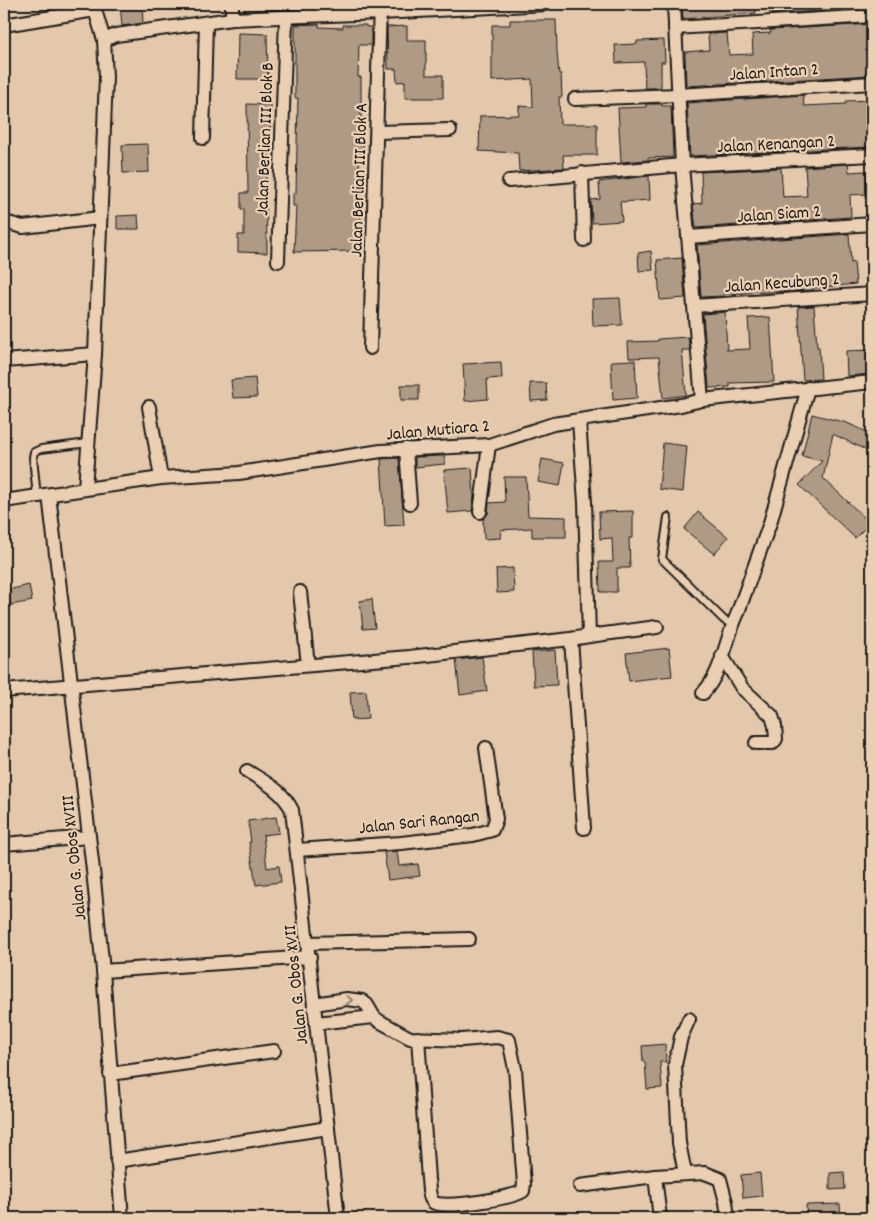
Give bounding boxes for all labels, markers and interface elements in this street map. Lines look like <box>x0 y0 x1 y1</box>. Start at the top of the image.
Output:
street label: Jalan Intan 2 <box>729 58 820 89</box>
street label: Jalan Berlian III Blok B <box>251 62 282 216</box>
street label: Jalan Berlian III Blok A <box>345 102 376 258</box>
street label: Jalan Kenangan 2 <box>717 130 836 161</box>
street label: Jalan Siam 2 <box>736 200 822 231</box>
street label: Jalan Kecubung 2 <box>724 268 840 301</box>
street label: Jalan Mutiara 2 <box>385 415 491 448</box>
street label: Jalan G. Obos XVIII <box>56 793 95 922</box>
street label: Jalan Sari Rangan <box>358 805 481 842</box>
street label: Jalan G. Obos XVII <box>279 923 316 1046</box>
one-way arrow <box>345 995 353 1005</box>

